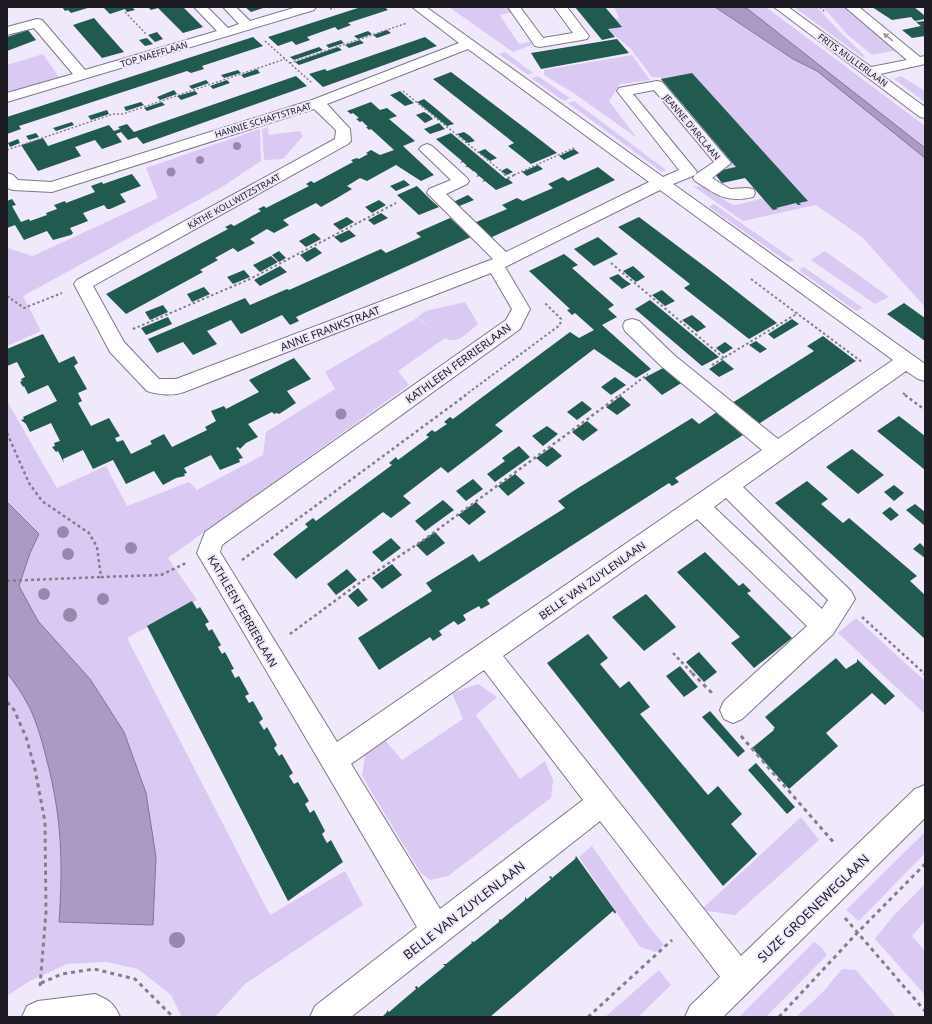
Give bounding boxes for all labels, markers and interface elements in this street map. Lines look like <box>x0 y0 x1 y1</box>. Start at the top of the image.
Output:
street label: FRITS MULLERLAAN <box>815 30 891 90</box>
one-way arrow <box>883 33 893 42</box>
street label: TOP NAEFFLAAN <box>119 38 189 70</box>
street label: JEANNE D'ARCLAAN <box>660 91 723 163</box>
street label: HANNIE SCHAFTSTRAAT <box>213 99 313 141</box>
street label: KÄTHE KOLLWITZSTRAAT <box>185 170 283 232</box>
street label: ANNE FRANKSTRAAT <box>278 302 382 354</box>
street label: KATHLEEN FERRIERLAAN <box>402 320 514 406</box>
street label: BELLE VAN ZUYLENLAAN <box>536 537 648 623</box>
street label: KATHLEEN FERRIERLAAN <box>205 552 281 670</box>
street label: SUZE GROENEWEGLAAN <box>753 850 873 966</box>
street label: BELLE VAN ZUYLENLAAN <box>399 857 529 963</box>

